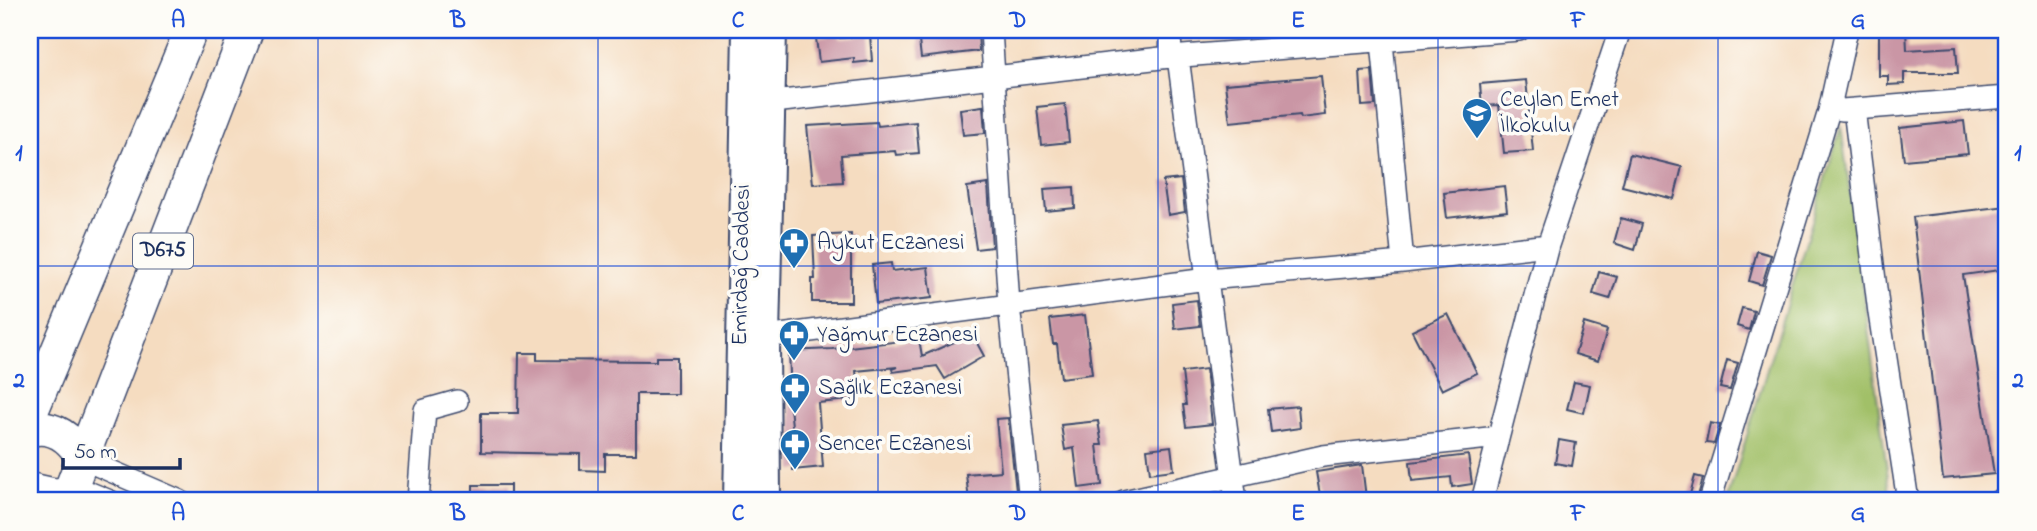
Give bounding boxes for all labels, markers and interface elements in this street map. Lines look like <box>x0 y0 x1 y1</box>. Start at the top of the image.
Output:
text: A <box>171 5 185 38</box>
text: B <box>449 5 466 38</box>
text: C <box>732 5 745 38</box>
text: D <box>1009 5 1026 38</box>
text: E <box>1291 5 1305 38</box>
text: F <box>1570 5 1586 38</box>
text: G <box>1851 5 1865 38</box>
place label: Ceylan Emet İlkokulu <box>1500 84 1619 143</box>
school or university icon: Ceylan Emet İlkokulu <box>1460 96 1494 140</box>
text: 1 <box>15 138 23 171</box>
text: 1 <box>2014 138 2022 171</box>
street label: Emirdağ Caddesi <box>724 184 761 346</box>
pharmacy icon: Aykut Eczanesi <box>777 226 811 270</box>
place label: Aykut Eczanesi <box>817 227 964 262</box>
road number: D675 <box>133 233 193 268</box>
pharmacy icon: Yağmur Eczanesi <box>777 318 811 362</box>
place label: Yağmur Eczanesi <box>817 319 978 353</box>
text: 2 <box>12 365 25 398</box>
text: 2 <box>2011 365 2024 398</box>
pharmacy icon: Sağlık Eczanesi <box>778 371 812 415</box>
place label: Sağlık Eczanesi <box>818 372 962 406</box>
scale bar <box>63 426 180 470</box>
pharmacy icon: Sencer Eczanesi <box>778 427 812 471</box>
place label: Sencer Eczanesi <box>818 428 972 461</box>
text: 50 m <box>74 438 117 468</box>
text: A <box>171 498 185 531</box>
text: B <box>449 498 466 531</box>
text: C <box>732 498 745 531</box>
text: D <box>1009 498 1026 531</box>
text: E <box>1291 498 1305 531</box>
text: F <box>1570 498 1586 531</box>
text: G <box>1851 498 1865 531</box>

